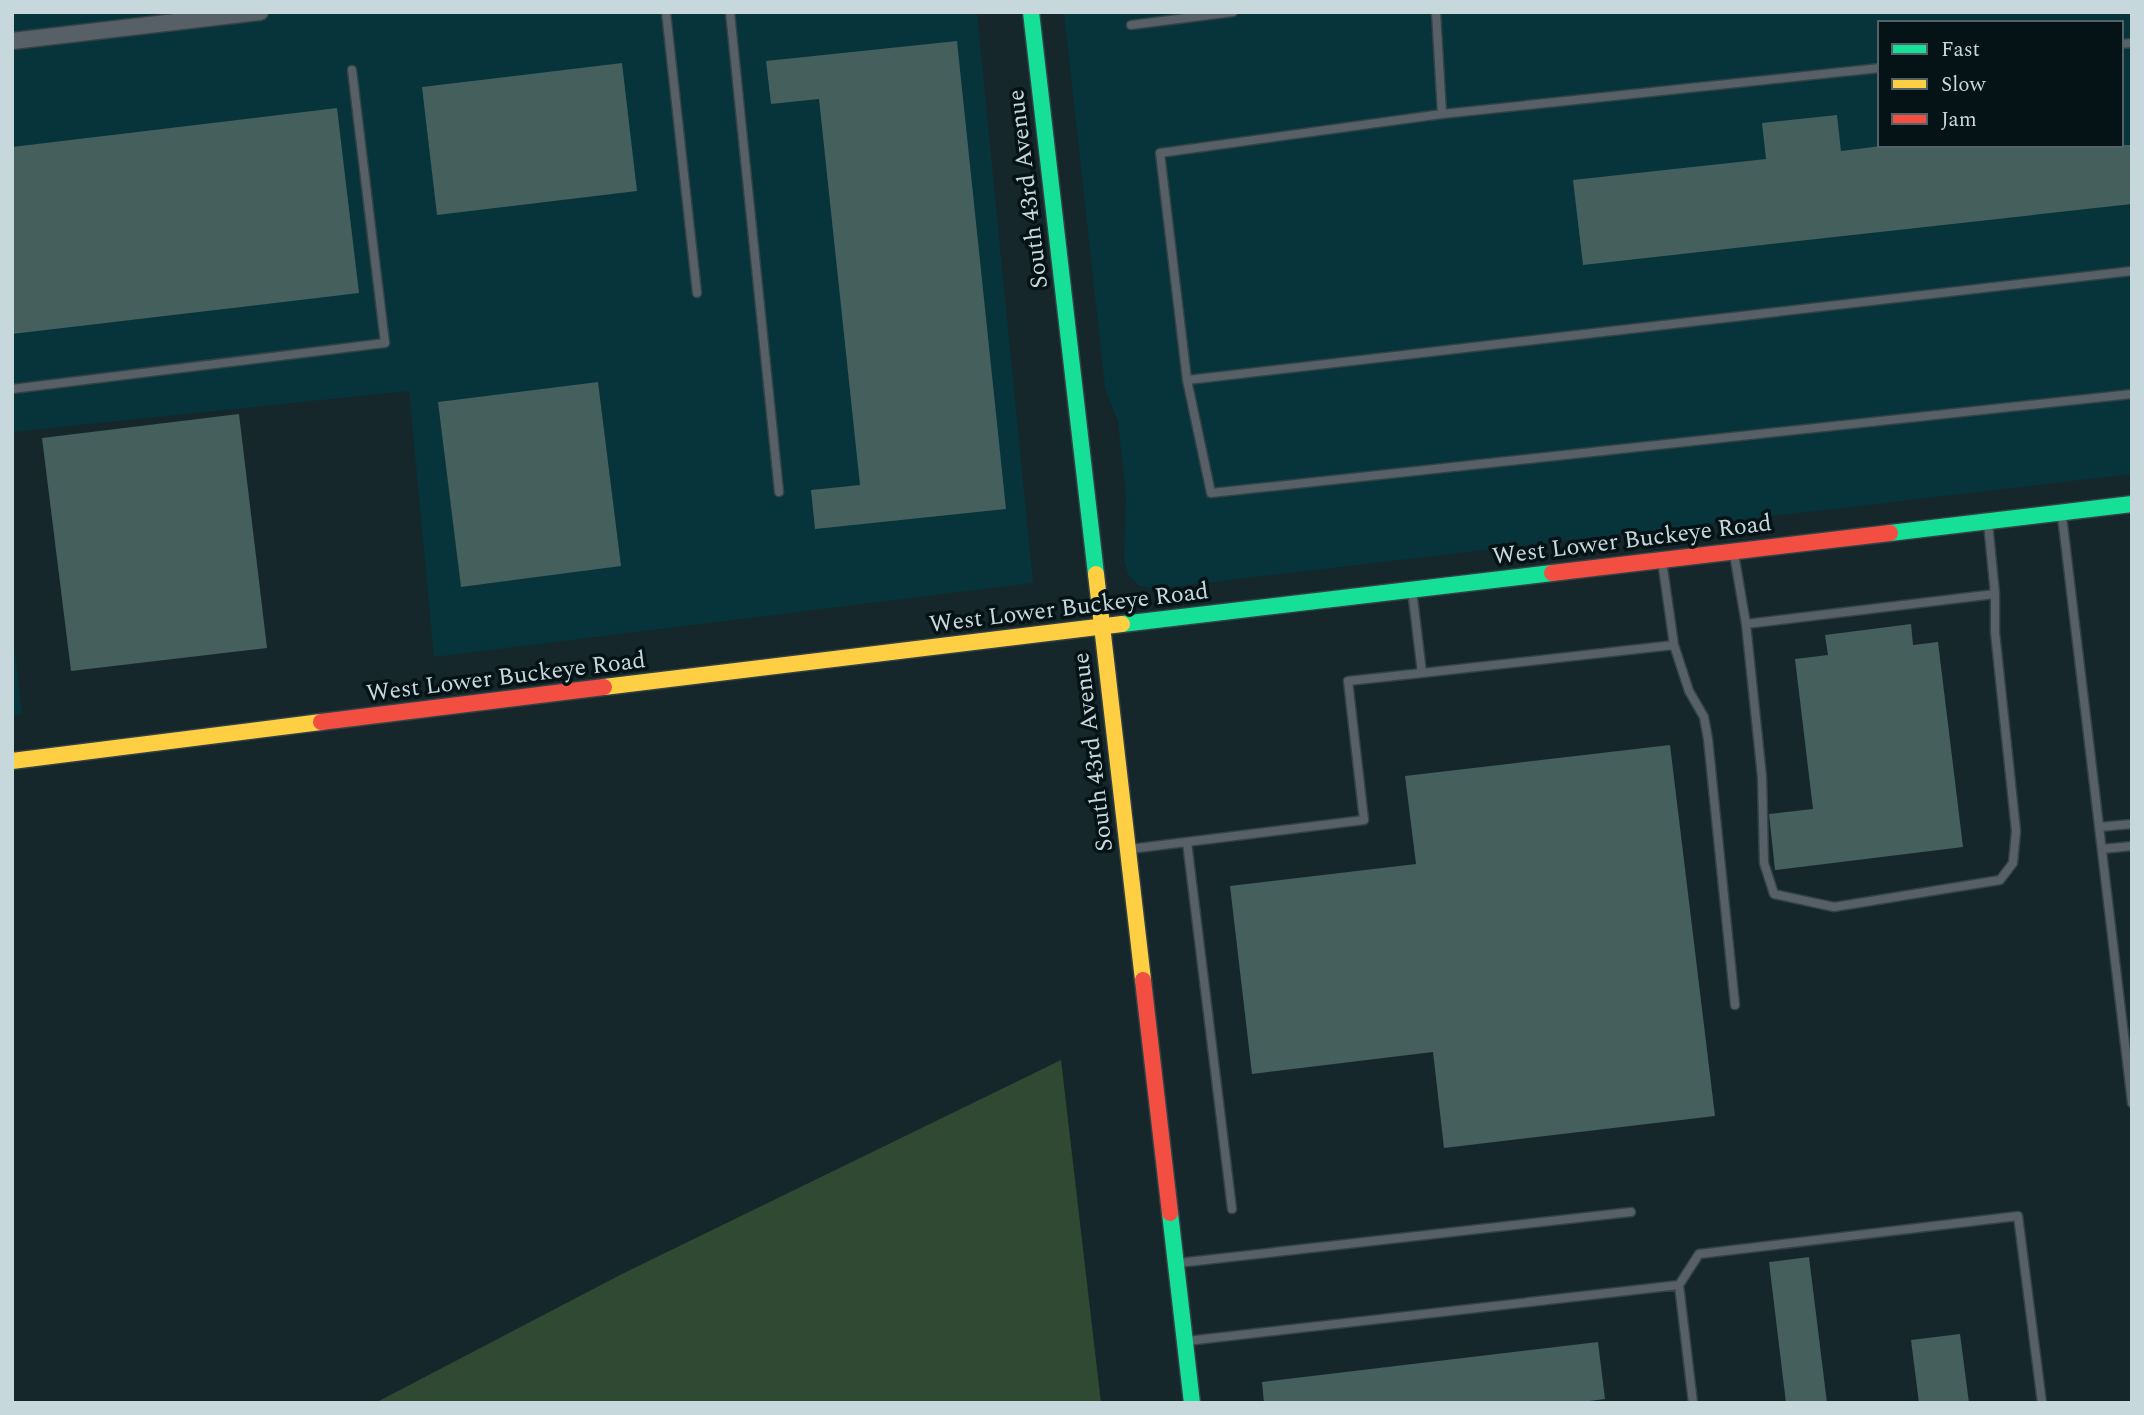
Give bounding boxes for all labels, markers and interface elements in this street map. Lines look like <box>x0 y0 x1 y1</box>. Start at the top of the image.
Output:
legend <box>1878 21 2123 147</box>
text: Fast <box>1941 34 1980 66</box>
text: Slow <box>1941 69 1987 101</box>
street label: South 43rd Avenue <box>998 87 1058 291</box>
text: Jam <box>1941 104 1977 136</box>
street label: West Lower Buckeye Road <box>1490 505 1774 575</box>
street label: West Lower Buckeye Road <box>927 573 1211 643</box>
street label: West Lower Buckeye Road <box>364 642 648 712</box>
street label: South 43rd Avenue <box>1063 650 1123 854</box>

